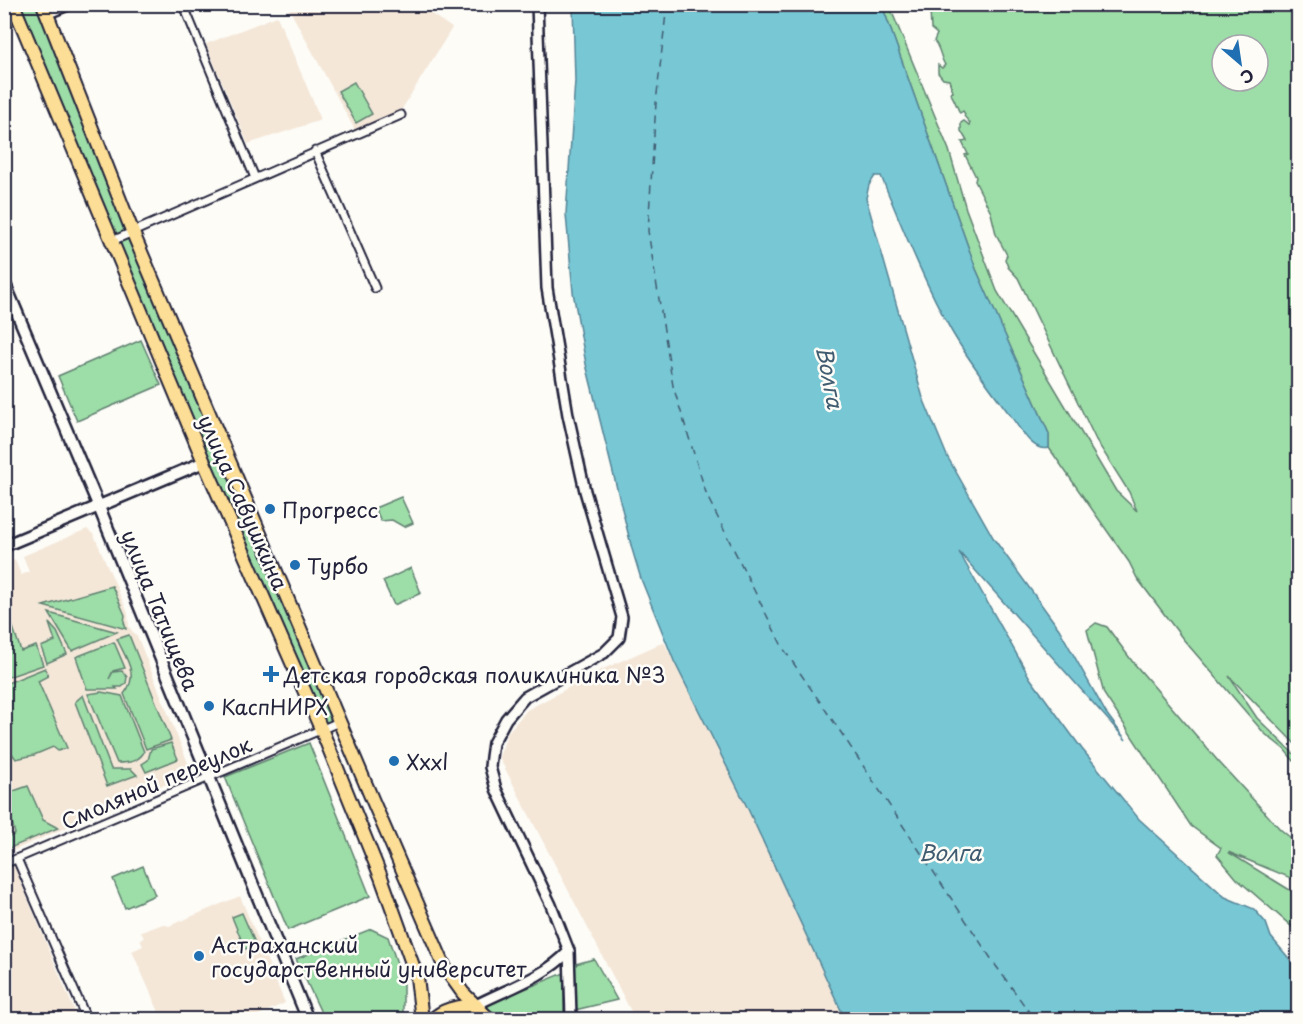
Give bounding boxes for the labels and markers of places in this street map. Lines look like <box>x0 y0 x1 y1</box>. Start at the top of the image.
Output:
place label: Прогресс <box>282 493 378 525</box>
marker: Прогресс <box>263 502 277 516</box>
place label: Турбо <box>307 549 369 581</box>
marker: Турбо <box>288 558 302 572</box>
place label: Детская городская поликлиника №3 <box>283 658 665 690</box>
marker: Детская городская поликлиника №3 <box>262 665 280 683</box>
place label: КаспНИРХ <box>221 690 329 722</box>
marker: КаспНИРХ <box>202 699 216 713</box>
place label: Xxxl <box>406 745 448 777</box>
marker: Xxxl <box>387 754 401 768</box>
place label: Астраханский государственный университет <box>211 928 527 984</box>
marker: Астраханский государственный университет <box>192 949 206 963</box>

